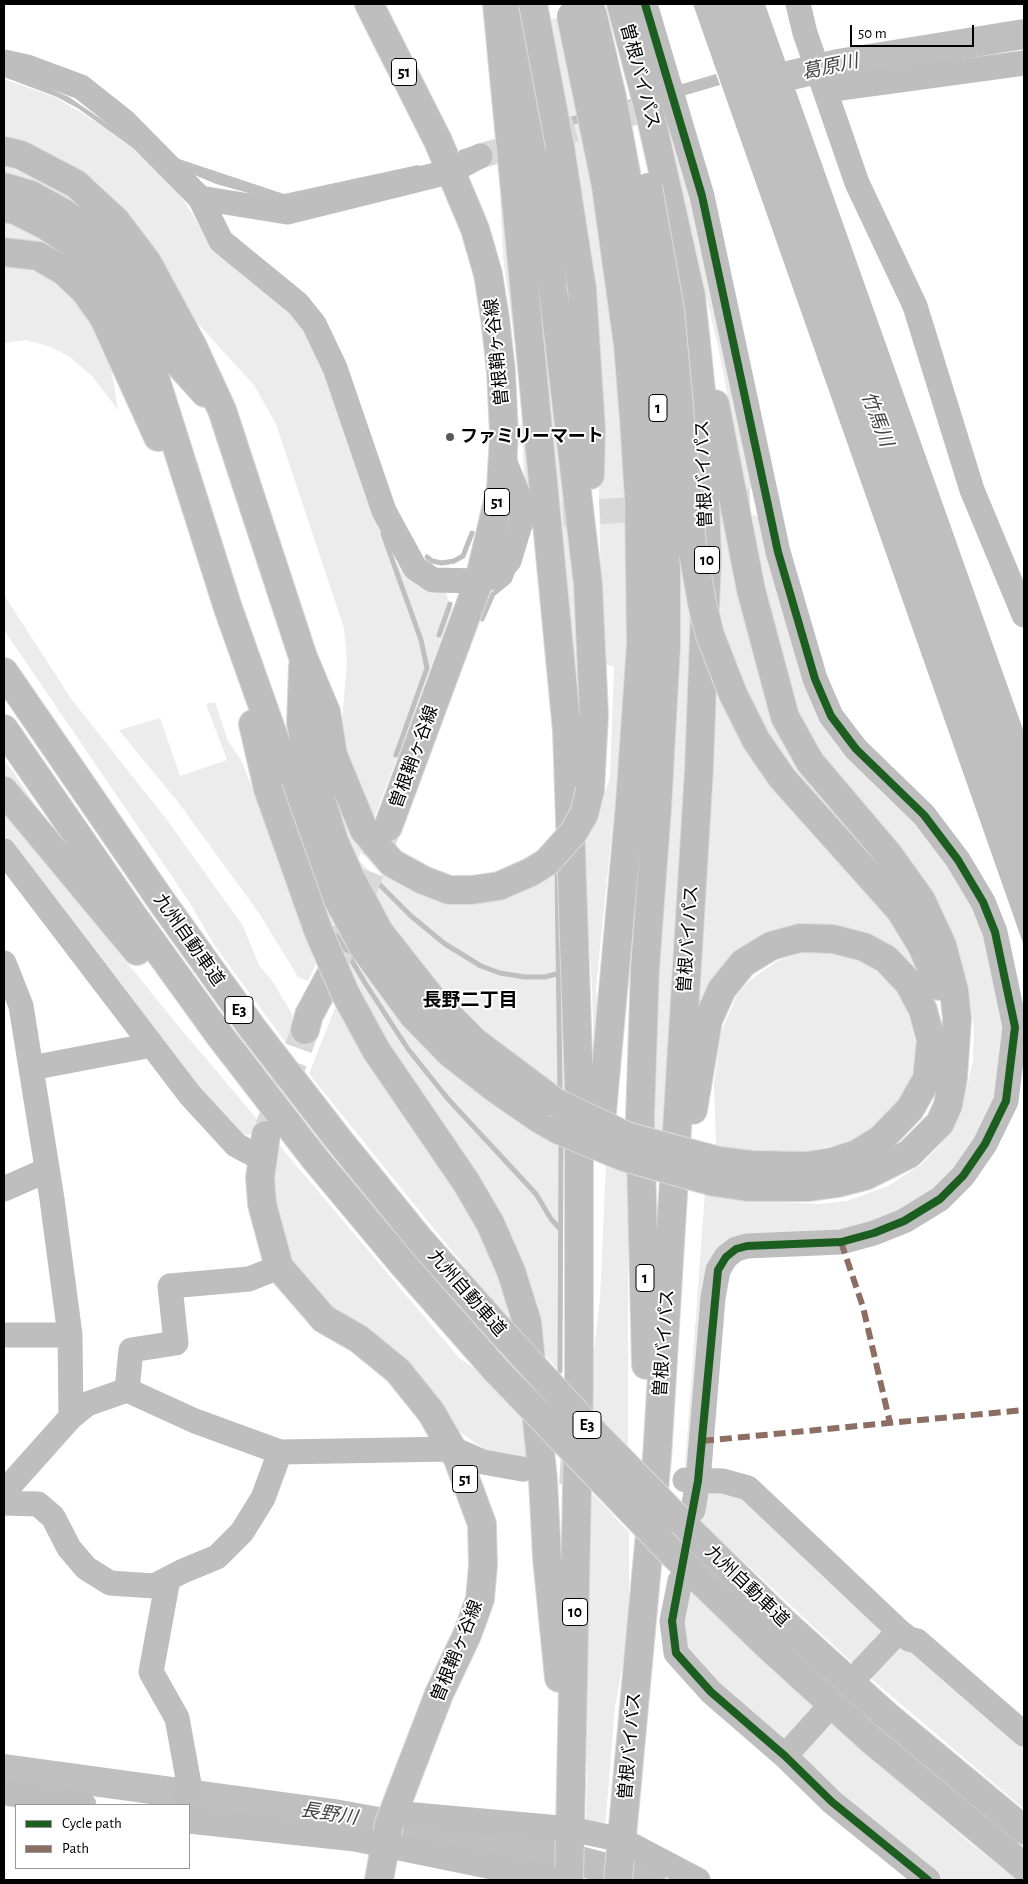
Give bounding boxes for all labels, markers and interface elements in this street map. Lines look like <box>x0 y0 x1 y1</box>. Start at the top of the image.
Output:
scale bar <box>853 15 977 47</box>
street label: 曽根バイパス <box>616 21 664 131</box>
text: 50 m <box>858 26 887 41</box>
water label: 葛原川 <box>800 50 860 84</box>
road number: 51 <box>392 58 416 86</box>
street label: 曽根鞘ヶ谷線 <box>481 297 513 407</box>
water label: 竹馬川 <box>856 388 898 450</box>
road number: 1 <box>649 394 667 422</box>
street label: 曽根バイパス <box>691 420 717 528</box>
place label: ファミリーマート <box>460 426 604 448</box>
marker: ファミリーマート <box>444 431 456 443</box>
road number: 51 <box>484 488 510 516</box>
road number: 10 <box>694 546 720 574</box>
street label: 曽根鞘ヶ谷線 <box>385 703 443 811</box>
street label: 曽根バイパス <box>673 884 703 994</box>
street label: 九州自動車道 <box>149 890 229 990</box>
district label: 長野二丁目 <box>423 989 517 1011</box>
road number: E3 <box>225 996 253 1024</box>
street label: 九州自動車道 <box>423 1245 511 1341</box>
road number: 1 <box>636 1264 654 1292</box>
street label: 曽根バイパス <box>649 1288 679 1398</box>
road number: E3 <box>573 1412 601 1438</box>
road number: 51 <box>452 1466 478 1492</box>
street label: 九州自動車道 <box>701 1541 793 1631</box>
street label: 曽根鞘ヶ谷線 <box>427 1597 487 1705</box>
road number: 10 <box>562 1598 588 1625</box>
street label: 曽根バイパス <box>615 1691 645 1801</box>
water label: 長野川 <box>299 1798 359 1830</box>
legend <box>15 1804 190 1869</box>
text: Cycle path <box>62 1816 122 1831</box>
text: Path <box>62 1841 89 1856</box>

